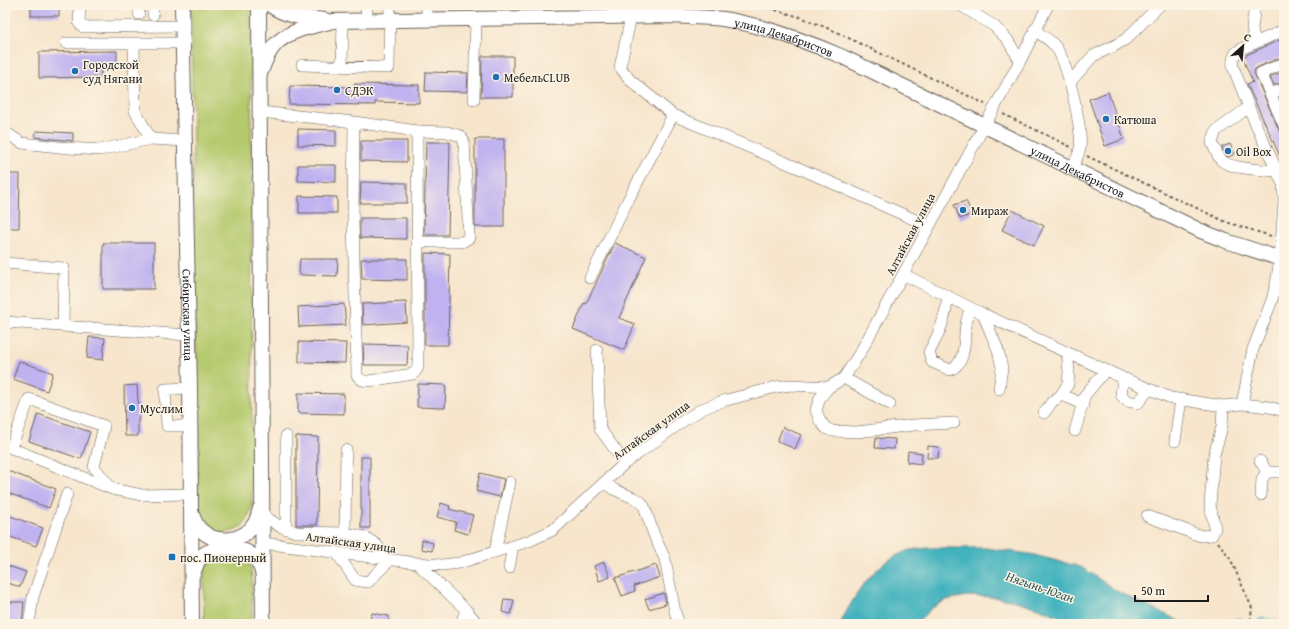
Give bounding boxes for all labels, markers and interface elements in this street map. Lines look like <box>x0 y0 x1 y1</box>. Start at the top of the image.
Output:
street label: улица Декабристов <box>732 13 836 60</box>
north arrow <box>1223 26 1263 66</box>
text: С <box>1241 29 1254 46</box>
place label: Городской суд Нягани <box>83 56 143 87</box>
marker: Городской суд Нягани <box>70 66 80 76</box>
place label: МебельCLUB <box>504 69 570 86</box>
marker: МебельCLUB <box>491 72 501 82</box>
place label: СДЭК <box>345 82 374 99</box>
marker: СДЭК <box>332 85 342 95</box>
place label: Катюша <box>1114 111 1157 128</box>
marker: Катюша <box>1101 114 1111 124</box>
street label: улица Декабристов <box>1027 140 1128 201</box>
place label: Oil Box <box>1236 143 1272 160</box>
marker: Oil Box <box>1223 146 1233 156</box>
street label: Алтайская улица <box>881 190 939 278</box>
place label: Мираж <box>971 202 1009 219</box>
marker: Мираж <box>958 205 968 215</box>
street label: Сибирская улица <box>179 269 198 361</box>
street label: Алтайская улица <box>609 396 693 464</box>
place label: Муслим <box>140 400 184 417</box>
marker: Муслим <box>127 403 137 413</box>
street label: Алтайская улица <box>305 527 397 557</box>
place label: пос. Пионерный <box>180 549 266 566</box>
marker: пос. Пионерный <box>167 552 177 562</box>
water label: Нягынь-Юган <box>1003 567 1077 608</box>
scale bar <box>1135 577 1208 603</box>
text: 50 m <box>1141 582 1165 599</box>

